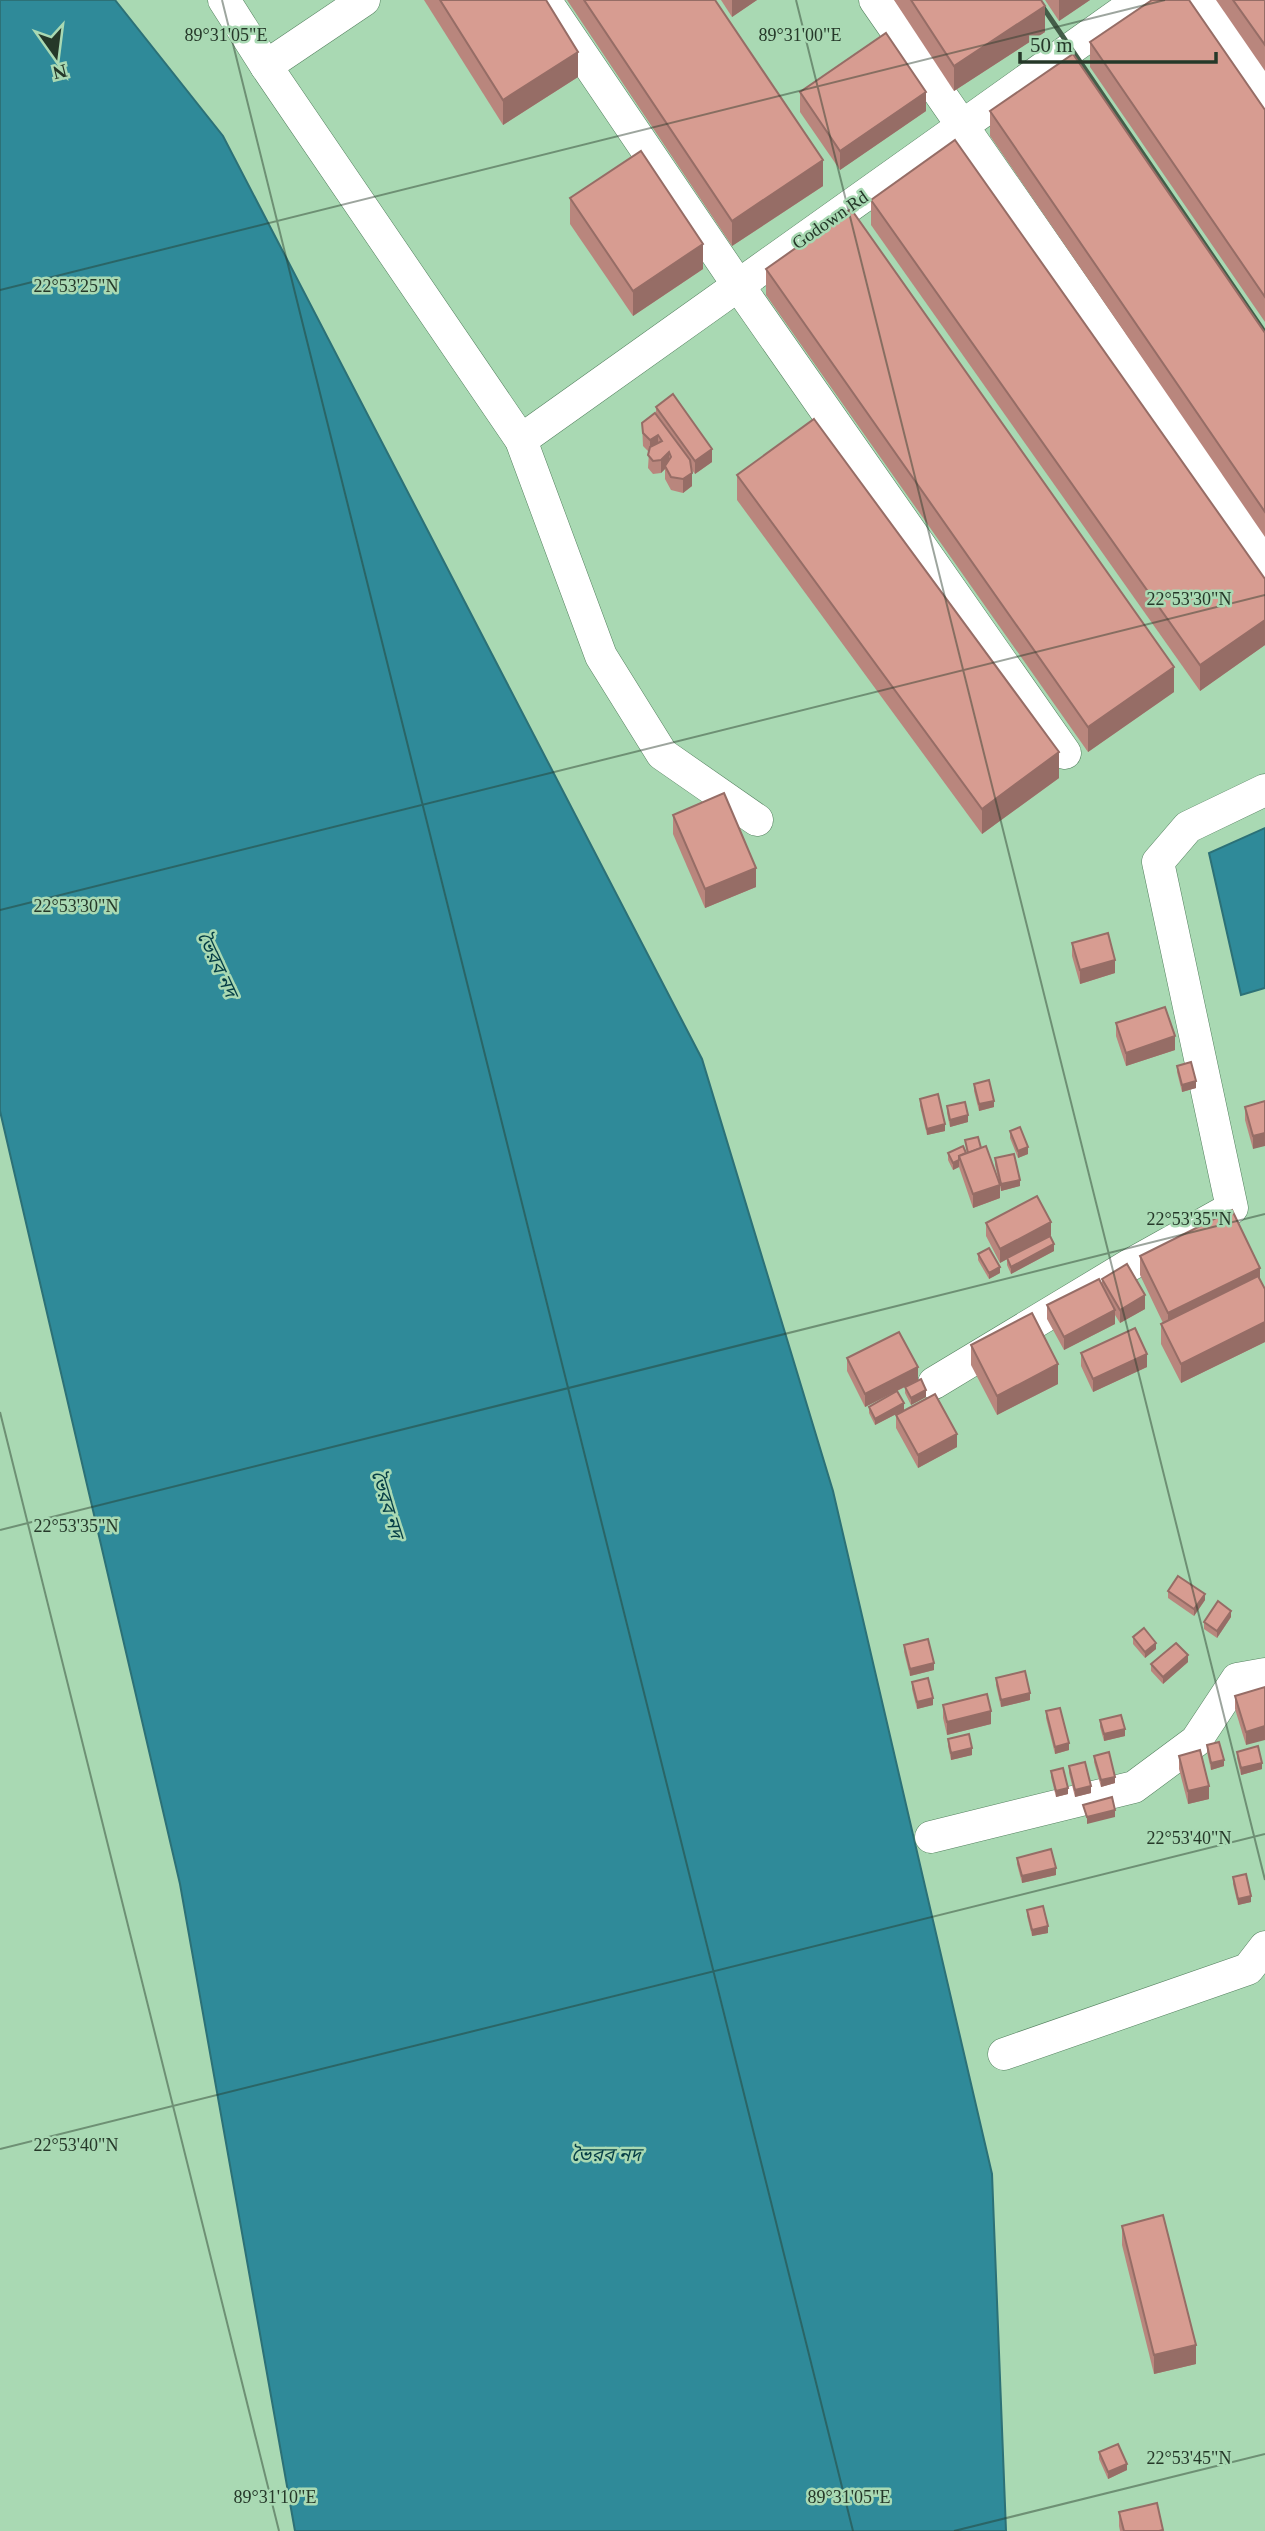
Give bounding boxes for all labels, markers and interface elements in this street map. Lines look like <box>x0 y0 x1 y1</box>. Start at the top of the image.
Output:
north arrow <box>21 21 91 91</box>
scale bar <box>1020 21 1216 65</box>
text: 89°31'05"E <box>185 25 267 45</box>
text: 89°31'00"E <box>759 25 841 45</box>
text: 50 m <box>1030 33 1073 57</box>
text: N <box>51 60 69 84</box>
street label: Godown Rd <box>788 187 872 253</box>
text: 22°53'25"N <box>34 276 118 296</box>
text: 22°53'30"N <box>1147 589 1231 609</box>
text: 22°53'30"N <box>34 896 118 916</box>
water label: ভৈরব নদ <box>193 928 244 1003</box>
text: 22°53'35"N <box>1147 1209 1231 1229</box>
water label: ভৈরব নদ <box>367 1468 410 1544</box>
text: 22°53'35"N <box>34 1516 118 1536</box>
text: 22°53'40"N <box>1147 1828 1231 1848</box>
text: 22°53'40"N <box>34 2135 118 2155</box>
water label: ভৈরব নদ <box>571 2143 644 2165</box>
text: 22°53'45"N <box>1147 2448 1231 2468</box>
text: 89°31'10"E <box>234 2487 316 2507</box>
text: 89°31'05"E <box>808 2487 890 2507</box>

